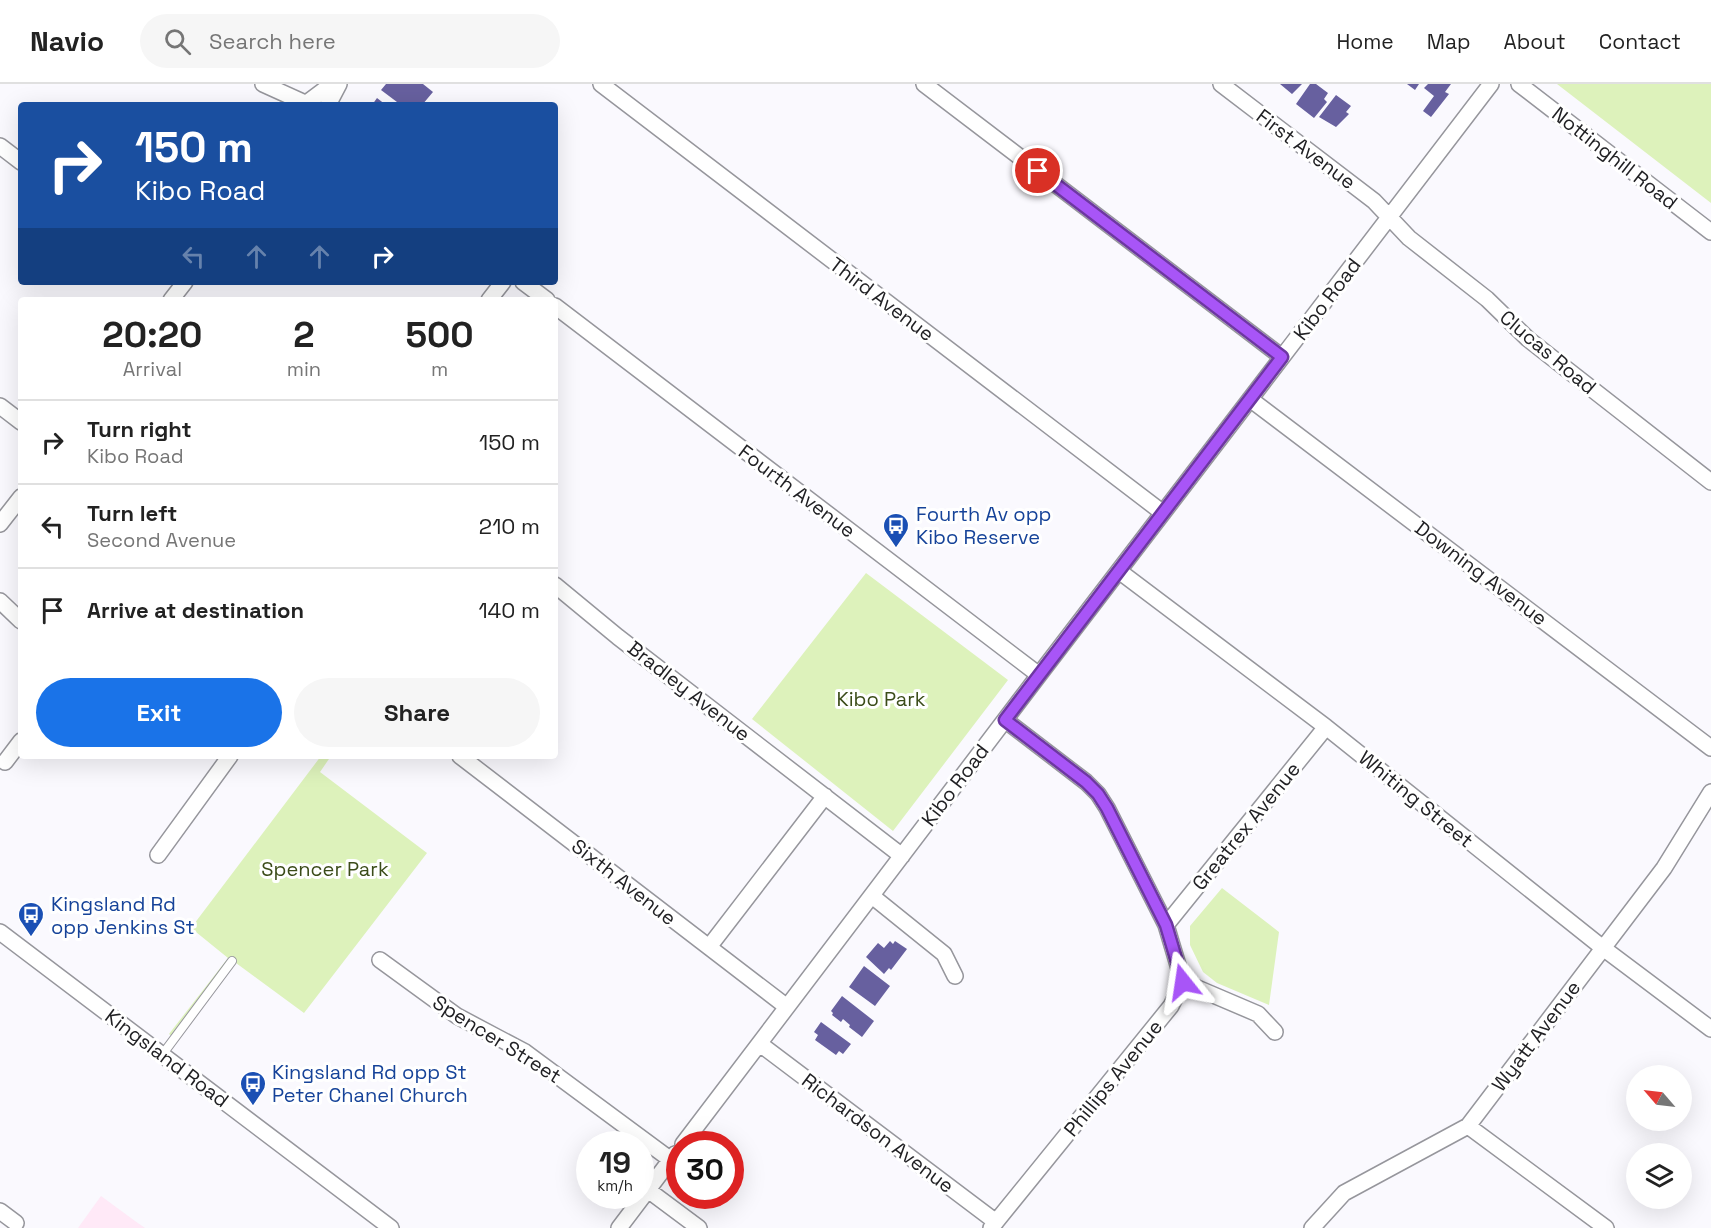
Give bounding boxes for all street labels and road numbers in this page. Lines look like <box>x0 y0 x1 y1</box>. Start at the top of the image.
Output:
street label: Nottinghill Road <box>1547 101 1683 215</box>
street label: First Avenue <box>1251 103 1361 195</box>
street label: Third Avenue <box>824 251 940 347</box>
street label: Kibo Road <box>1288 253 1366 345</box>
street label: Clucas Road <box>1494 304 1602 400</box>
street label: Fourth Avenue <box>733 439 861 543</box>
street label: Downing Avenue <box>1410 515 1552 631</box>
street label: Bradley Avenue <box>622 635 756 747</box>
street label: Kibo Road <box>916 739 994 831</box>
street label: Whiting Street <box>1353 745 1479 853</box>
street label: Greatrex Avenue <box>1186 756 1306 896</box>
street label: Sixth Avenue <box>566 833 682 931</box>
street label: Wyatt Avenue <box>1486 975 1586 1097</box>
street label: Spencer Street <box>428 989 566 1089</box>
street label: Kingsland Road <box>100 1003 234 1113</box>
street label: Phillips Avenue <box>1058 1014 1168 1142</box>
street label: Richardson Avenue <box>797 1067 959 1199</box>

